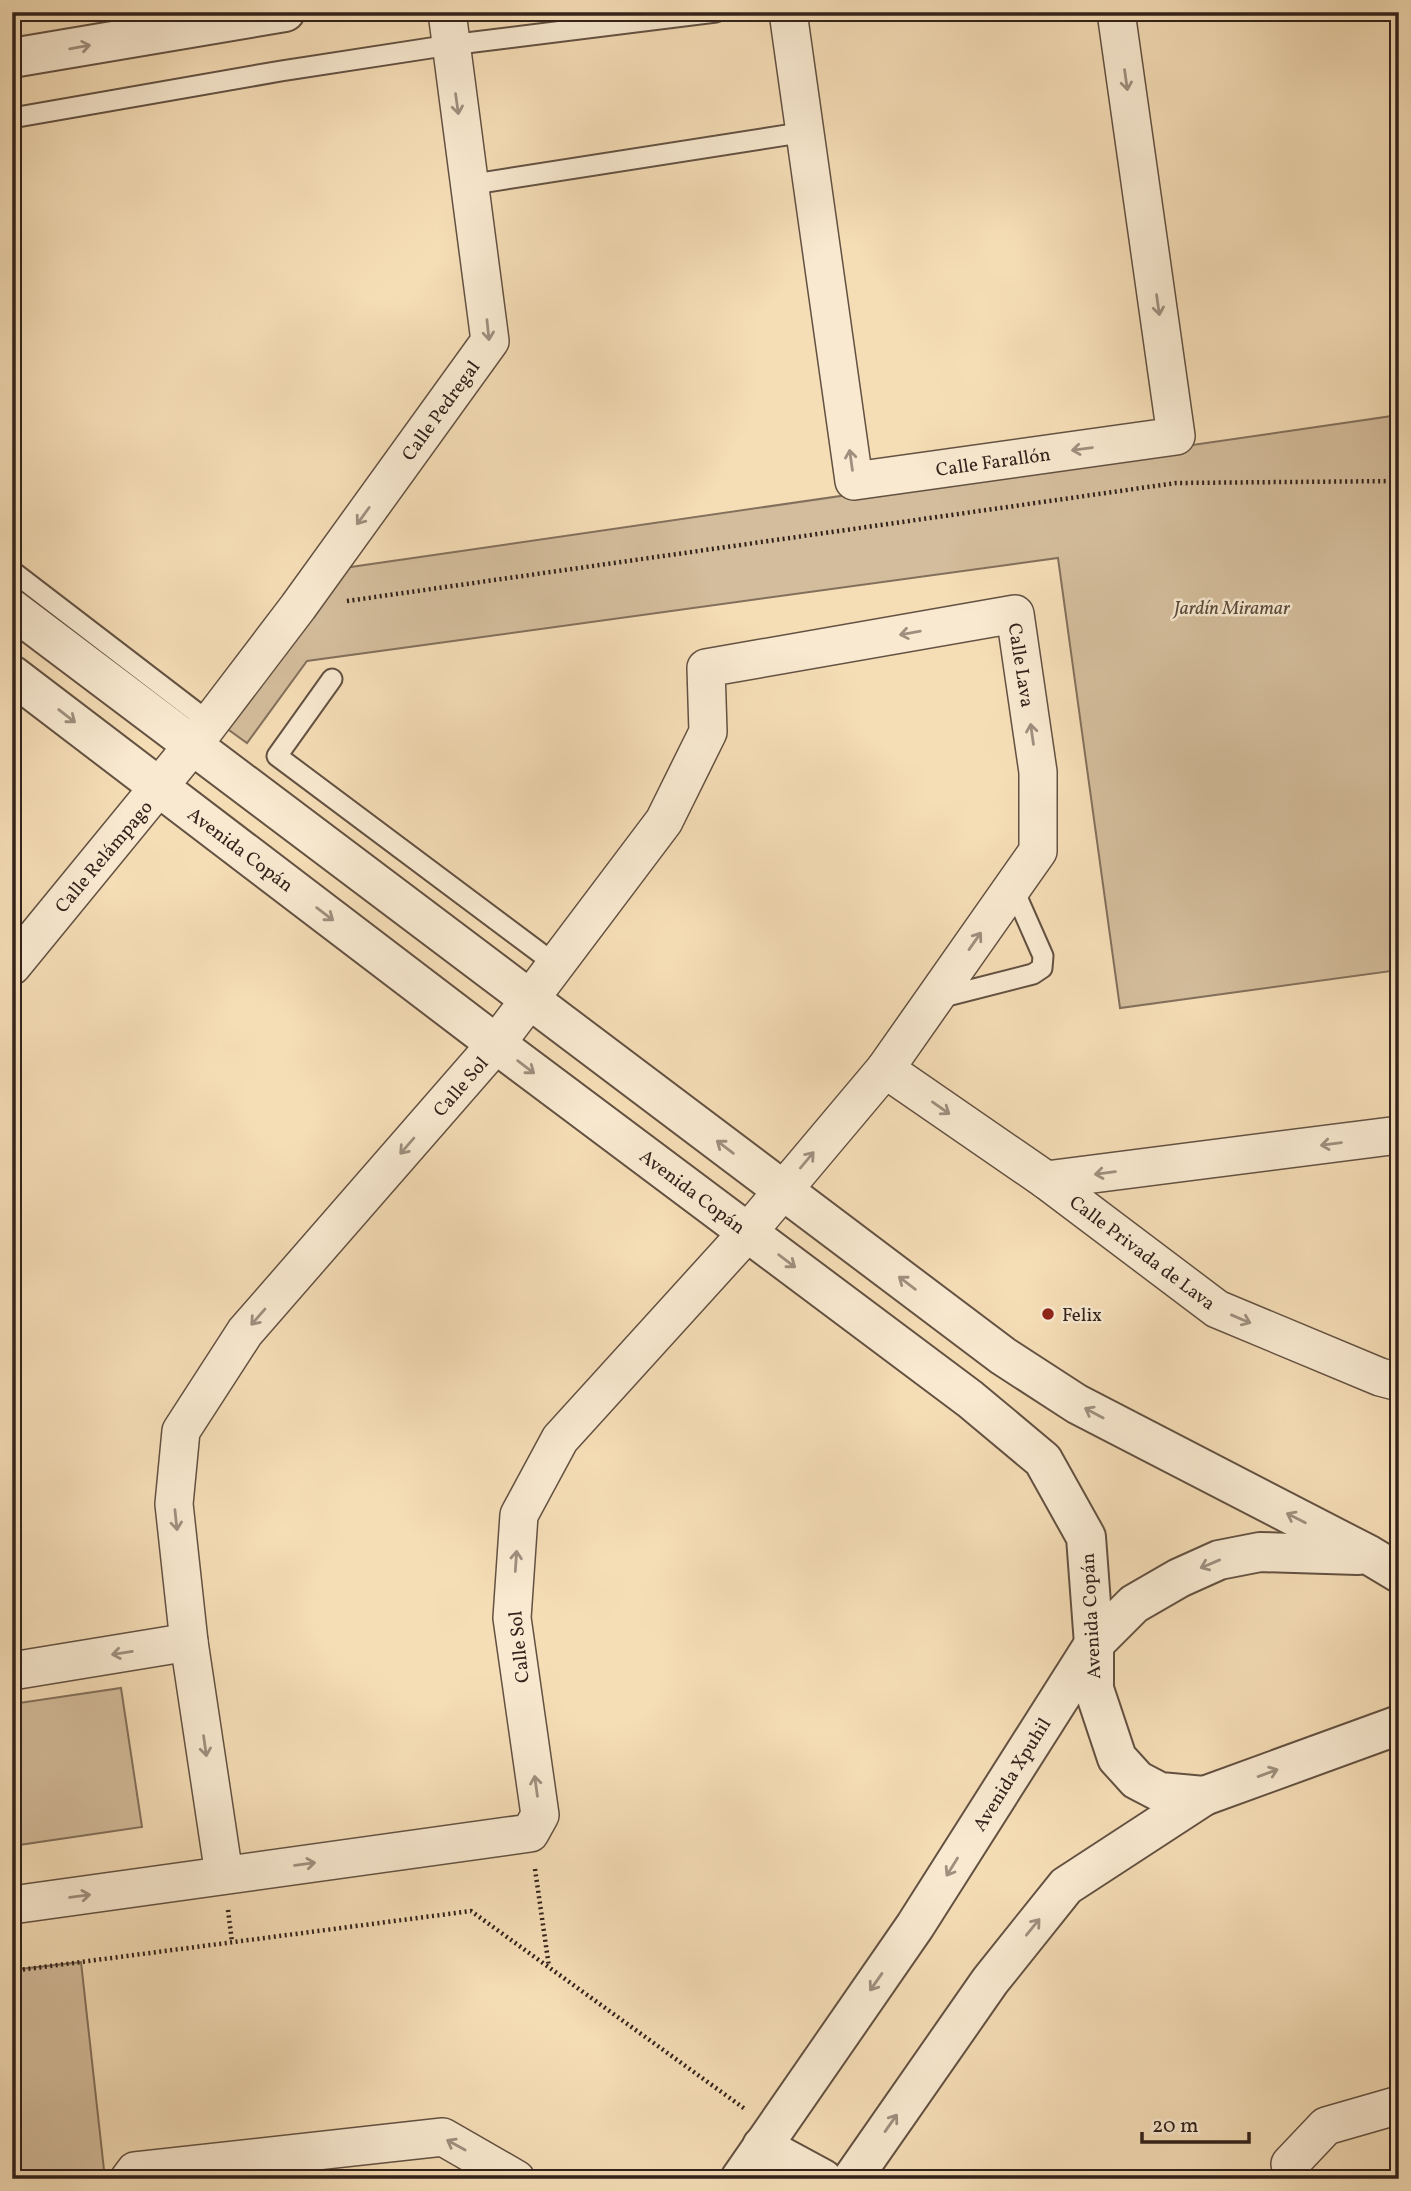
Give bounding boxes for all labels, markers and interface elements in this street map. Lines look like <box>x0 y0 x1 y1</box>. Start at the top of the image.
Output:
one-way arrow <box>68 40 90 53</box>
one-way arrow <box>1120 68 1133 91</box>
one-way arrow <box>451 92 464 115</box>
one-way arrow <box>1152 293 1165 316</box>
one-way arrow <box>481 318 494 341</box>
street label: Calle Pedregal <box>396 355 487 467</box>
street label: Calle Farallón <box>934 442 1052 484</box>
one-way arrow <box>1072 443 1094 456</box>
one-way arrow <box>844 449 857 471</box>
one-way arrow <box>356 506 370 525</box>
park label: Jardín Miramar <box>1172 596 1291 622</box>
street label: Calle Lava <box>1001 621 1040 709</box>
one-way arrow <box>899 627 922 640</box>
one-way arrow <box>57 709 76 724</box>
one-way arrow <box>1025 723 1038 746</box>
street label: Calle Relámpago <box>50 795 159 919</box>
street label: Avenida Copán <box>182 802 298 899</box>
one-way arrow <box>315 907 334 922</box>
one-way arrow <box>968 932 982 951</box>
street label: Calle Sol <box>428 1051 495 1123</box>
one-way arrow <box>516 1059 535 1074</box>
one-way arrow <box>931 1101 950 1115</box>
one-way arrow <box>400 1136 416 1154</box>
one-way arrow <box>1320 1137 1343 1150</box>
one-way arrow <box>716 1139 735 1154</box>
street label: Avenida Copán <box>634 1144 750 1241</box>
one-way arrow <box>799 1152 815 1170</box>
one-way arrow <box>1095 1166 1117 1179</box>
street label: Calle Privada de Lava <box>1063 1190 1220 1317</box>
one-way arrow <box>777 1254 796 1268</box>
one-way arrow <box>898 1276 917 1291</box>
place label: Felix <box>1062 1303 1102 1329</box>
marker: Felix <box>1040 1306 1056 1322</box>
one-way arrow <box>250 1308 266 1326</box>
one-way arrow <box>1230 1313 1251 1326</box>
one-way arrow <box>1084 1405 1105 1419</box>
one-way arrow <box>169 1508 182 1531</box>
one-way arrow <box>1286 1510 1306 1524</box>
one-way arrow <box>509 1550 522 1573</box>
street label: Avenida Copán <box>1076 1552 1108 1680</box>
one-way arrow <box>1200 1558 1221 1571</box>
street label: Calle Sol <box>503 1609 537 1684</box>
one-way arrow <box>111 1647 134 1660</box>
street label: Avenida Xpuhil <box>967 1713 1058 1837</box>
one-way arrow <box>199 1734 212 1757</box>
one-way arrow <box>1256 1766 1278 1778</box>
one-way arrow <box>529 1776 542 1798</box>
one-way arrow <box>293 1857 316 1870</box>
one-way arrow <box>945 1857 960 1876</box>
one-way arrow <box>68 1889 91 1902</box>
one-way arrow <box>1026 1919 1041 1937</box>
one-way arrow <box>869 1972 883 1991</box>
scale bar <box>1142 2100 1248 2144</box>
text: 20 m <box>1152 2112 1198 2141</box>
one-way arrow <box>884 2114 898 2133</box>
one-way arrow <box>447 2138 467 2152</box>

